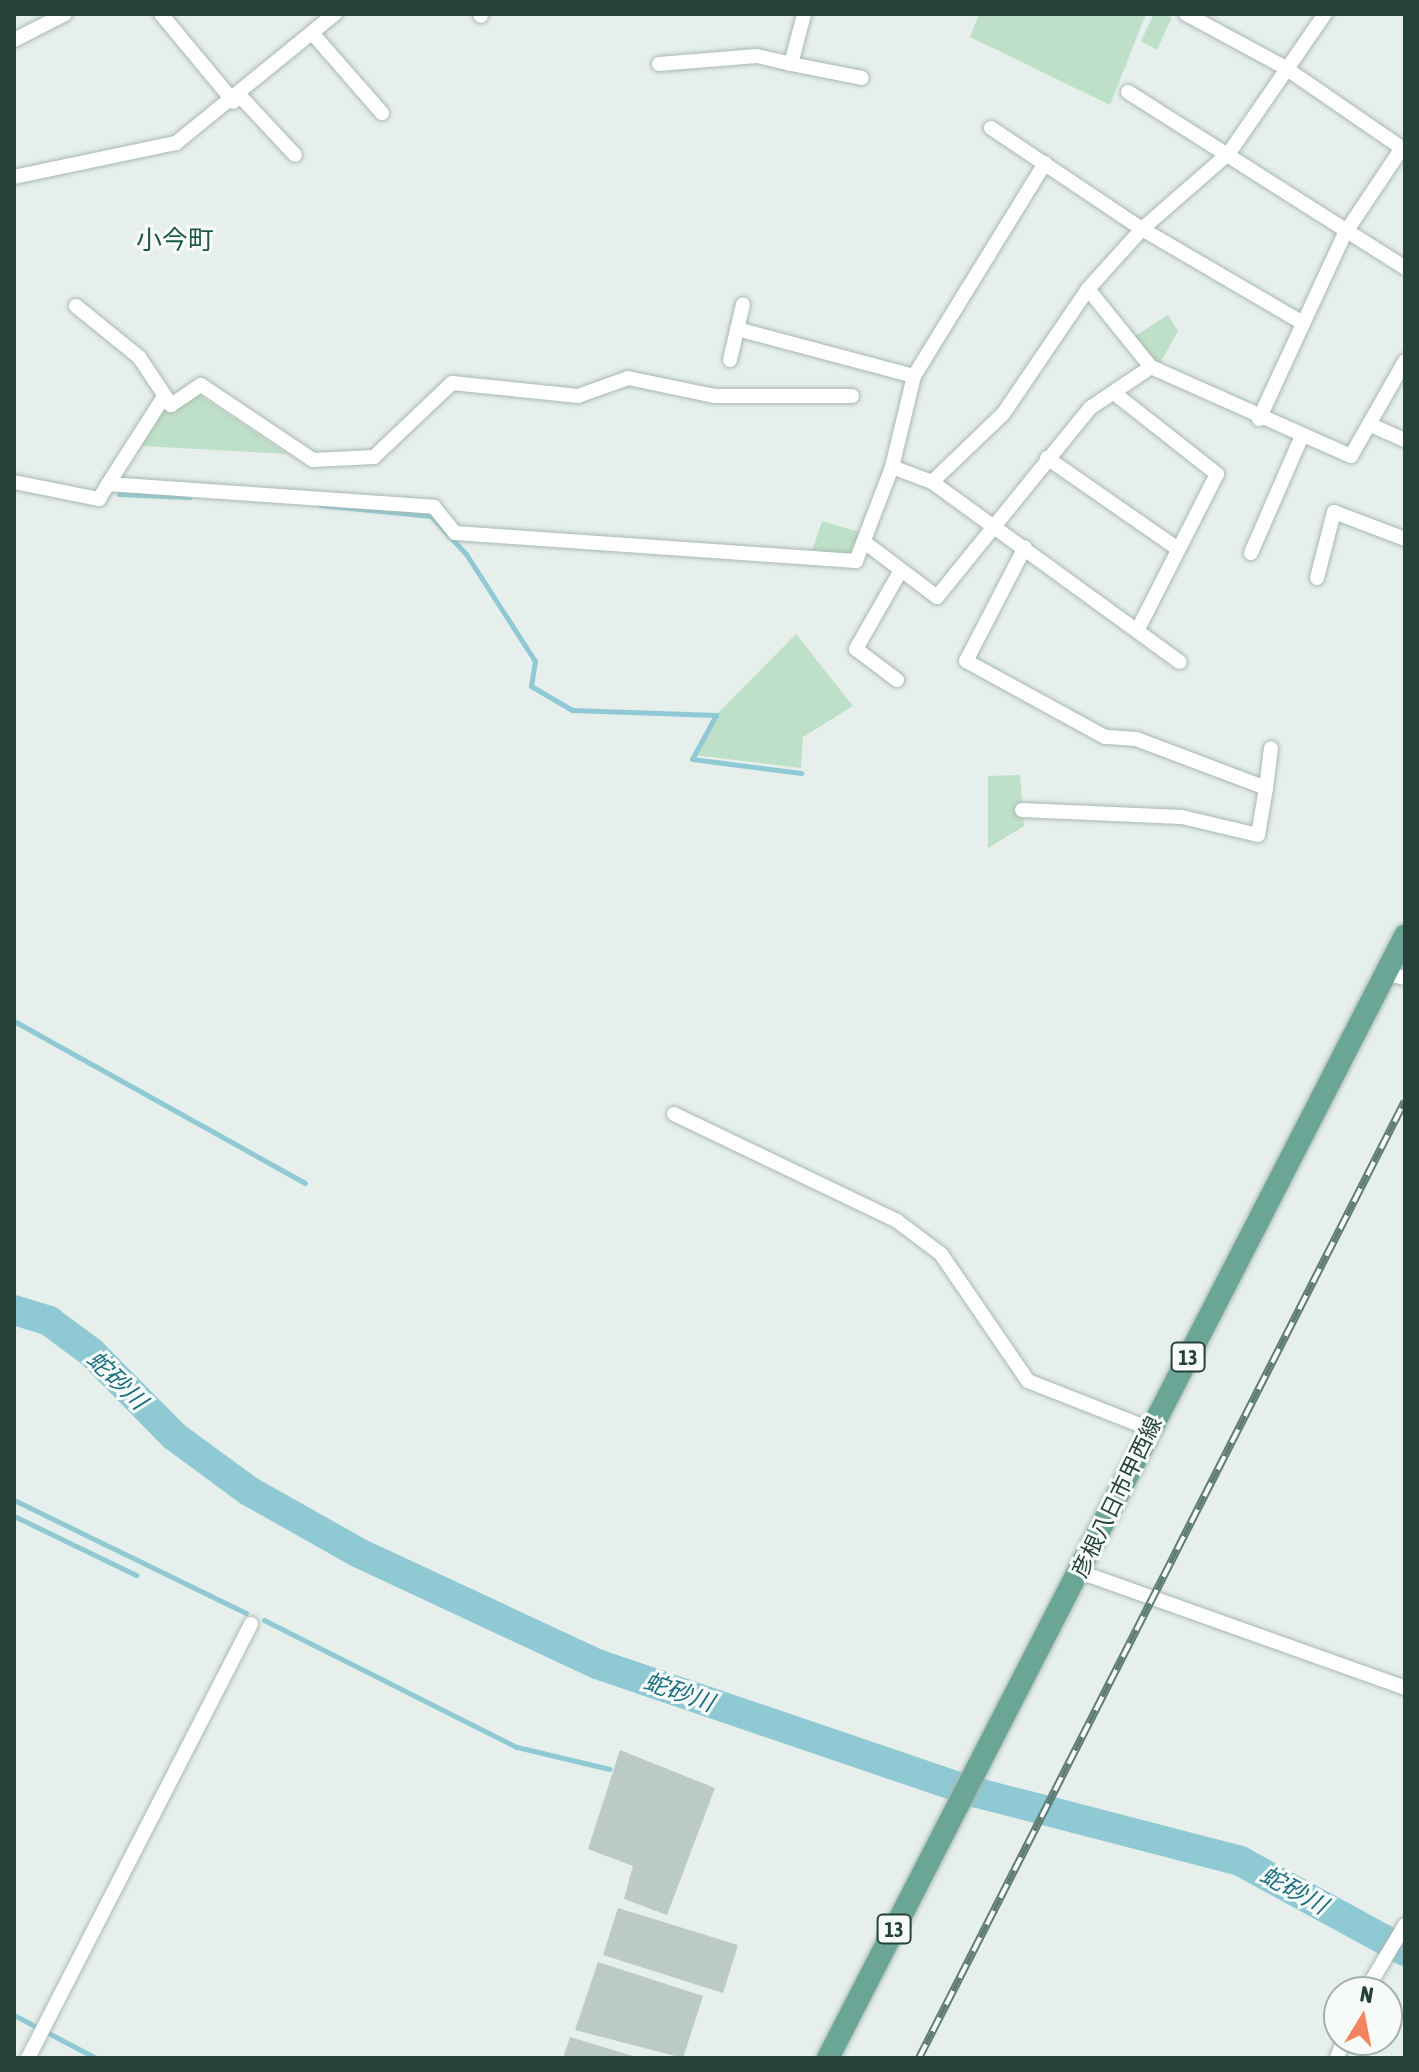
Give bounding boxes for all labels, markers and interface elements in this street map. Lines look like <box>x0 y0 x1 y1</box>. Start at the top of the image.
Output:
district label: 小今町 <box>136 225 214 257</box>
road number: 13 <box>1170 1341 1206 1373</box>
water label: 蛇砂川 <box>81 1345 153 1415</box>
street label: 彦根八日市甲西線 <box>1067 1412 1167 1582</box>
water label: 蛇砂川 <box>640 1667 718 1717</box>
water label: 蛇砂川 <box>1256 1860 1332 1920</box>
road number: 13 <box>876 1913 912 1945</box>
north arrow <box>1323 1976 1403 2056</box>
text: N <box>1358 1980 1375 2008</box>

